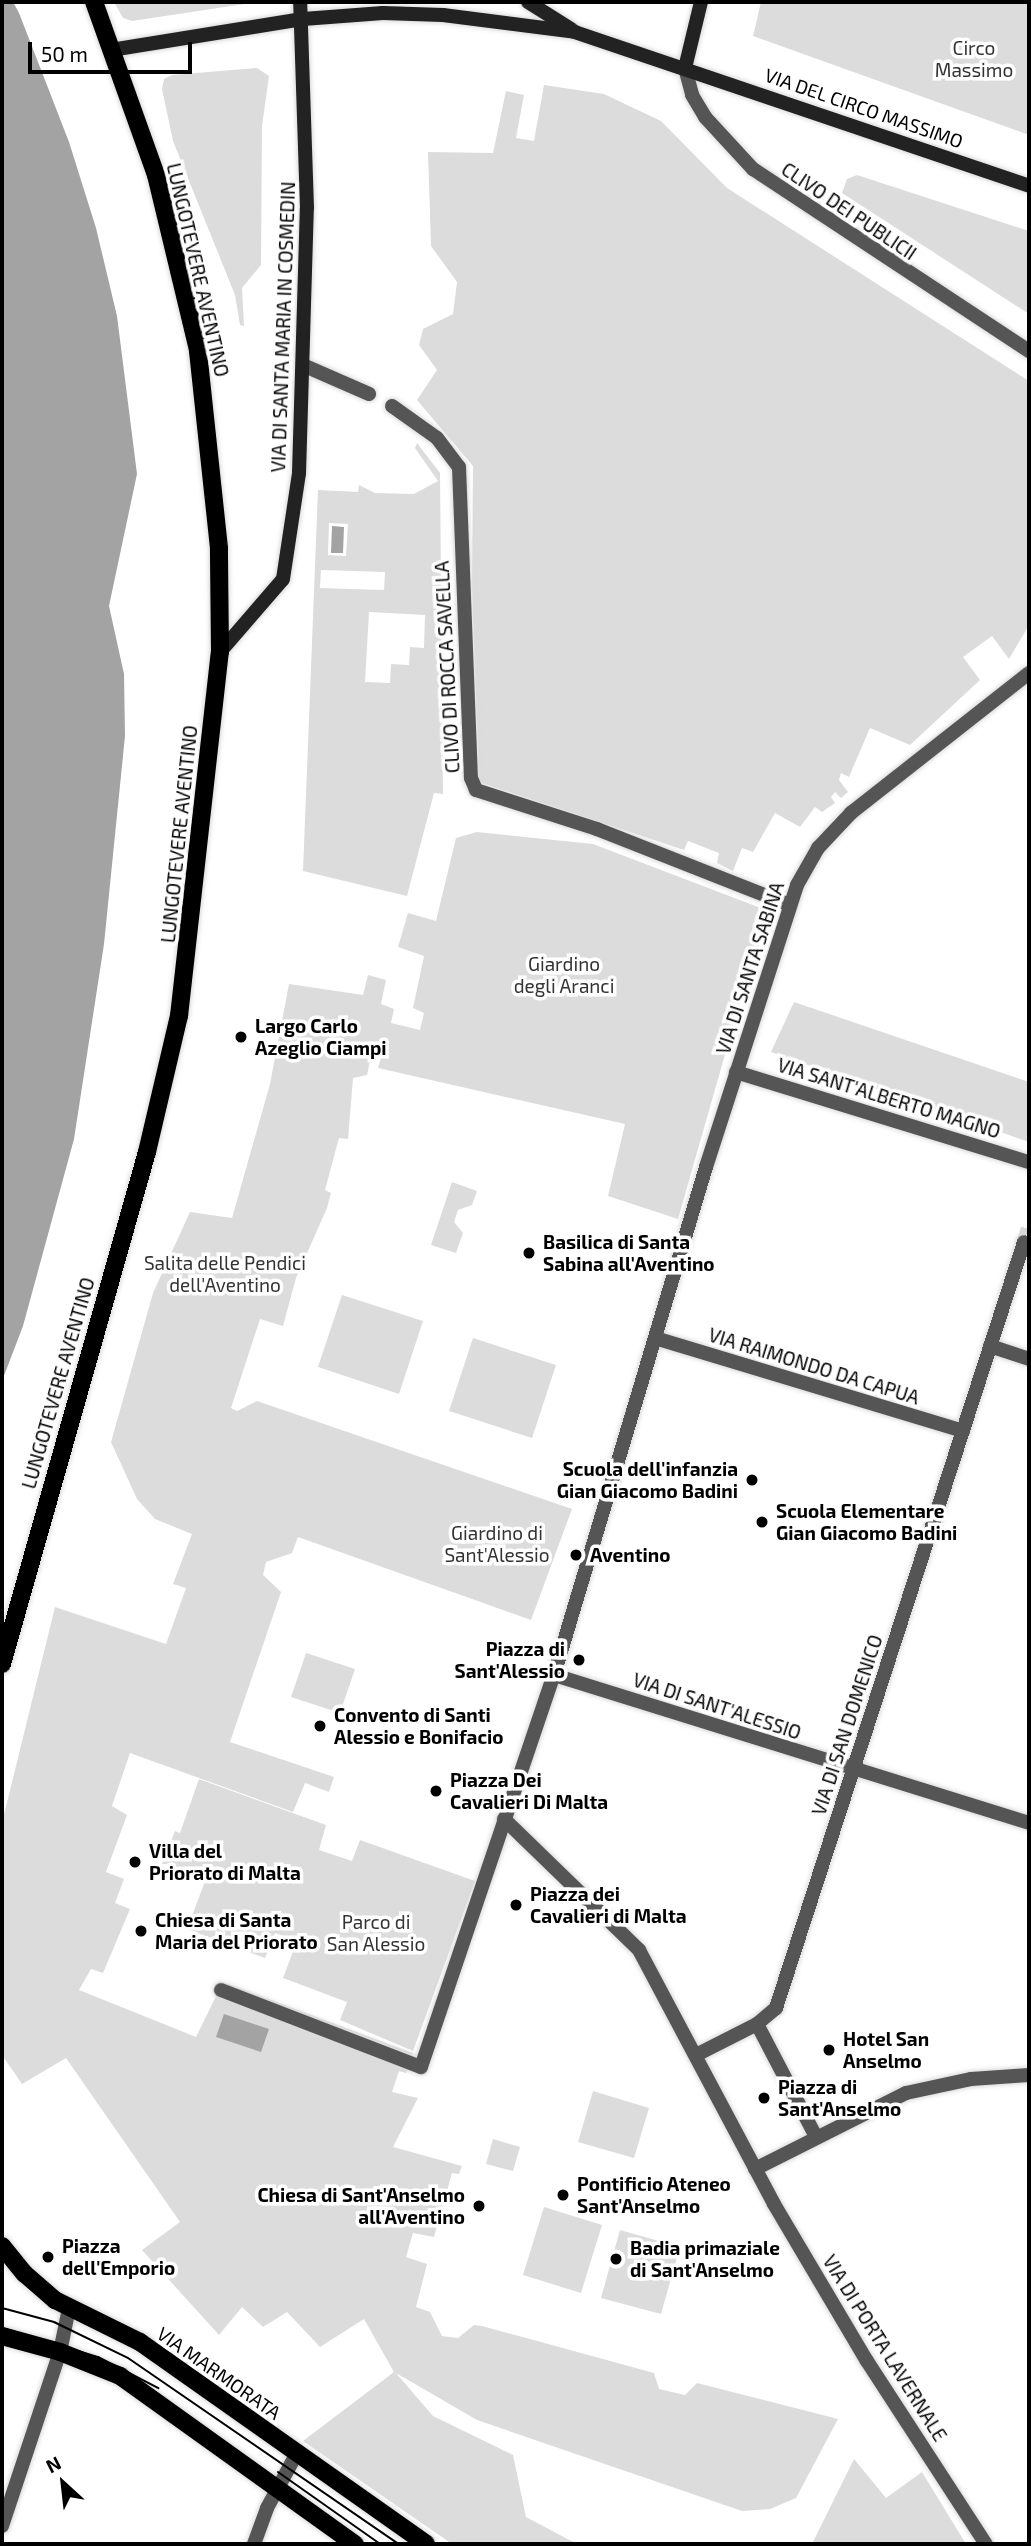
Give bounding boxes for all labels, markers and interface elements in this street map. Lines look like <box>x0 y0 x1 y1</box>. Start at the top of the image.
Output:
scale bar <box>32 28 196 72</box>
park label: Circo Massimo <box>935 37 1013 81</box>
text: 50 m <box>41 41 88 66</box>
street label: VIA DEL CIRCO MASSIMO <box>761 63 967 153</box>
street label: CLIVO DEI PUBLICII <box>777 157 921 265</box>
street label: LUNGOTEVERE AVENTINO <box>162 161 234 379</box>
street label: VIA DI SANTA MARIA IN COSMEDIN <box>267 180 299 474</box>
street label: CLIVO DI ROCCA SAVELLA <box>430 560 464 774</box>
street label: LUNGOTEVERE AVENTINO <box>156 724 202 944</box>
street label: VIA DI SANTA SABINA <box>711 879 789 1057</box>
park label: Giardino degli Aranci <box>513 953 615 997</box>
place label: Largo Carlo Azeglio Ciampi <box>255 1015 387 1059</box>
marker: Largo Carlo Azeglio Ciampi <box>233 1029 249 1045</box>
street label: VIA SANT'ALBERTO MAGNO <box>775 1053 1003 1143</box>
place label: Basilica di Santa Sabina all'Aventino <box>543 1231 715 1275</box>
marker: Basilica di Santa Sabina all'Aventino <box>521 1245 537 1261</box>
park label: Salita delle Pendici dell'Aventino <box>144 1252 306 1296</box>
street label: LUNGOTEVERE AVENTINO <box>17 1274 99 1492</box>
street label: VIA RAIMONDO DA CAPUA <box>705 1323 923 1409</box>
place label: Scuola dell'infanzia Gian Giacomo Badini <box>557 1458 738 1502</box>
marker: Scuola dell'infanzia Gian Giacomo Badini <box>744 1472 760 1488</box>
place label: Scuola Elementare Gian Giacomo Badini <box>776 1500 957 1544</box>
marker: Scuola Elementare Gian Giacomo Badini <box>754 1514 770 1530</box>
park label: Giardino di Sant'Alessio <box>444 1522 550 1566</box>
place label: Aventino <box>590 1544 670 1566</box>
marker: Aventino <box>568 1547 584 1563</box>
street label: VIA DI SAN DOMENICO <box>807 1632 887 1818</box>
place label: Piazza di Sant'Alessio <box>455 1638 565 1682</box>
marker: Piazza di Sant'Alessio <box>571 1652 587 1668</box>
street label: VIA DI SANT'ALESSIO <box>630 1668 804 1744</box>
place label: Convento di Santi Alessio e Bonifacio <box>334 1704 504 1748</box>
marker: Convento di Santi Alessio e Bonifacio <box>312 1718 328 1734</box>
place label: Piazza Dei Cavalieri Di Malta <box>450 1769 608 1813</box>
marker: Piazza Dei Cavalieri Di Malta <box>428 1783 444 1799</box>
place label: Villa del Priorato di Malta <box>149 1840 301 1884</box>
marker: Villa del Priorato di Malta <box>127 1854 143 1870</box>
place label: Piazza dei Cavalieri di Malta <box>530 1883 687 1927</box>
marker: Piazza dei Cavalieri di Malta <box>508 1897 524 1913</box>
place label: Chiesa di Santa Maria del Priorato <box>155 1909 318 1953</box>
park label: Parco di San Alessio <box>327 1911 425 1955</box>
marker: Chiesa di Santa Maria del Priorato <box>133 1923 149 1939</box>
place label: Hotel San Anselmo <box>843 2028 930 2072</box>
marker: Hotel San Anselmo <box>821 2042 837 2058</box>
place label: Piazza di Sant'Anselmo <box>778 2076 901 2120</box>
marker: Piazza di Sant'Anselmo <box>756 2090 772 2106</box>
place label: Pontificio Ateneo Sant'Anselmo <box>577 2173 731 2217</box>
place label: Chiesa di Sant'Anselmo all'Aventino <box>257 2184 465 2228</box>
marker: Pontificio Ateneo Sant'Anselmo <box>555 2187 571 2203</box>
marker: Chiesa di Sant'Anselmo all'Aventino <box>471 2198 487 2214</box>
place label: Piazza dell'Emporio <box>62 2235 175 2279</box>
place label: Badia primaziale di Sant'Anselmo <box>630 2237 780 2281</box>
marker: Piazza dell'Emporio <box>40 2249 56 2265</box>
street label: VIA DI PORTA LAVERNALE <box>818 2250 952 2446</box>
marker: Badia primaziale di Sant'Anselmo <box>608 2251 624 2267</box>
street label: VIA MARMORATA <box>153 2322 285 2424</box>
north arrow <box>28 2448 98 2518</box>
text: N <box>42 2450 65 2477</box>

